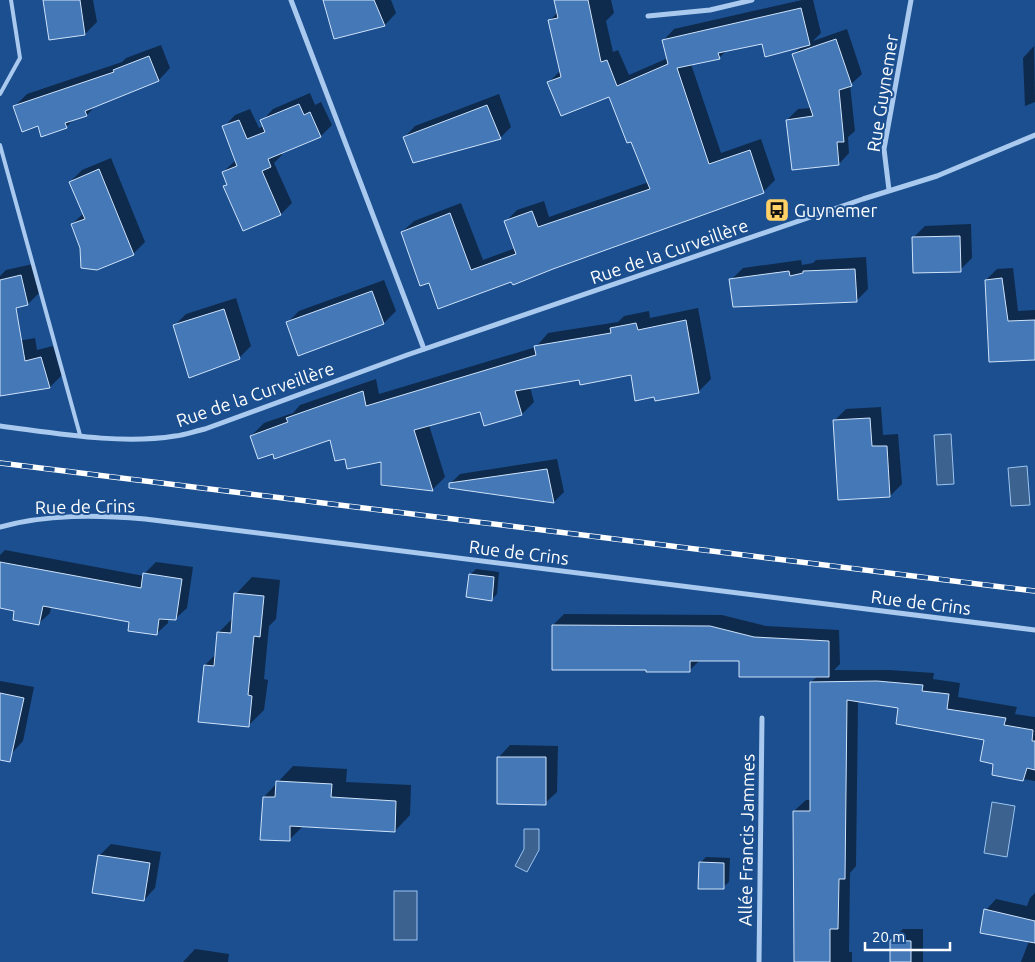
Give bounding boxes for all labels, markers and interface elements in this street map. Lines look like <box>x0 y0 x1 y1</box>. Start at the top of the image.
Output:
street label: Rue Guynemer <box>863 33 901 153</box>
bus stop icon: Guynemer <box>764 197 790 223</box>
place label: Guynemer <box>794 200 878 220</box>
street label: Rue de la Curveillère <box>587 215 751 287</box>
street label: Rue de la Curveillère <box>173 358 337 430</box>
street label: Rue de Crins <box>35 495 136 517</box>
street label: Rue de Crins <box>468 536 570 568</box>
street label: Rue de Crins <box>870 586 972 618</box>
street label: Allée Francis Jammes <box>734 754 758 926</box>
scale bar <box>865 920 950 952</box>
text: 20 m <box>872 928 905 945</box>

